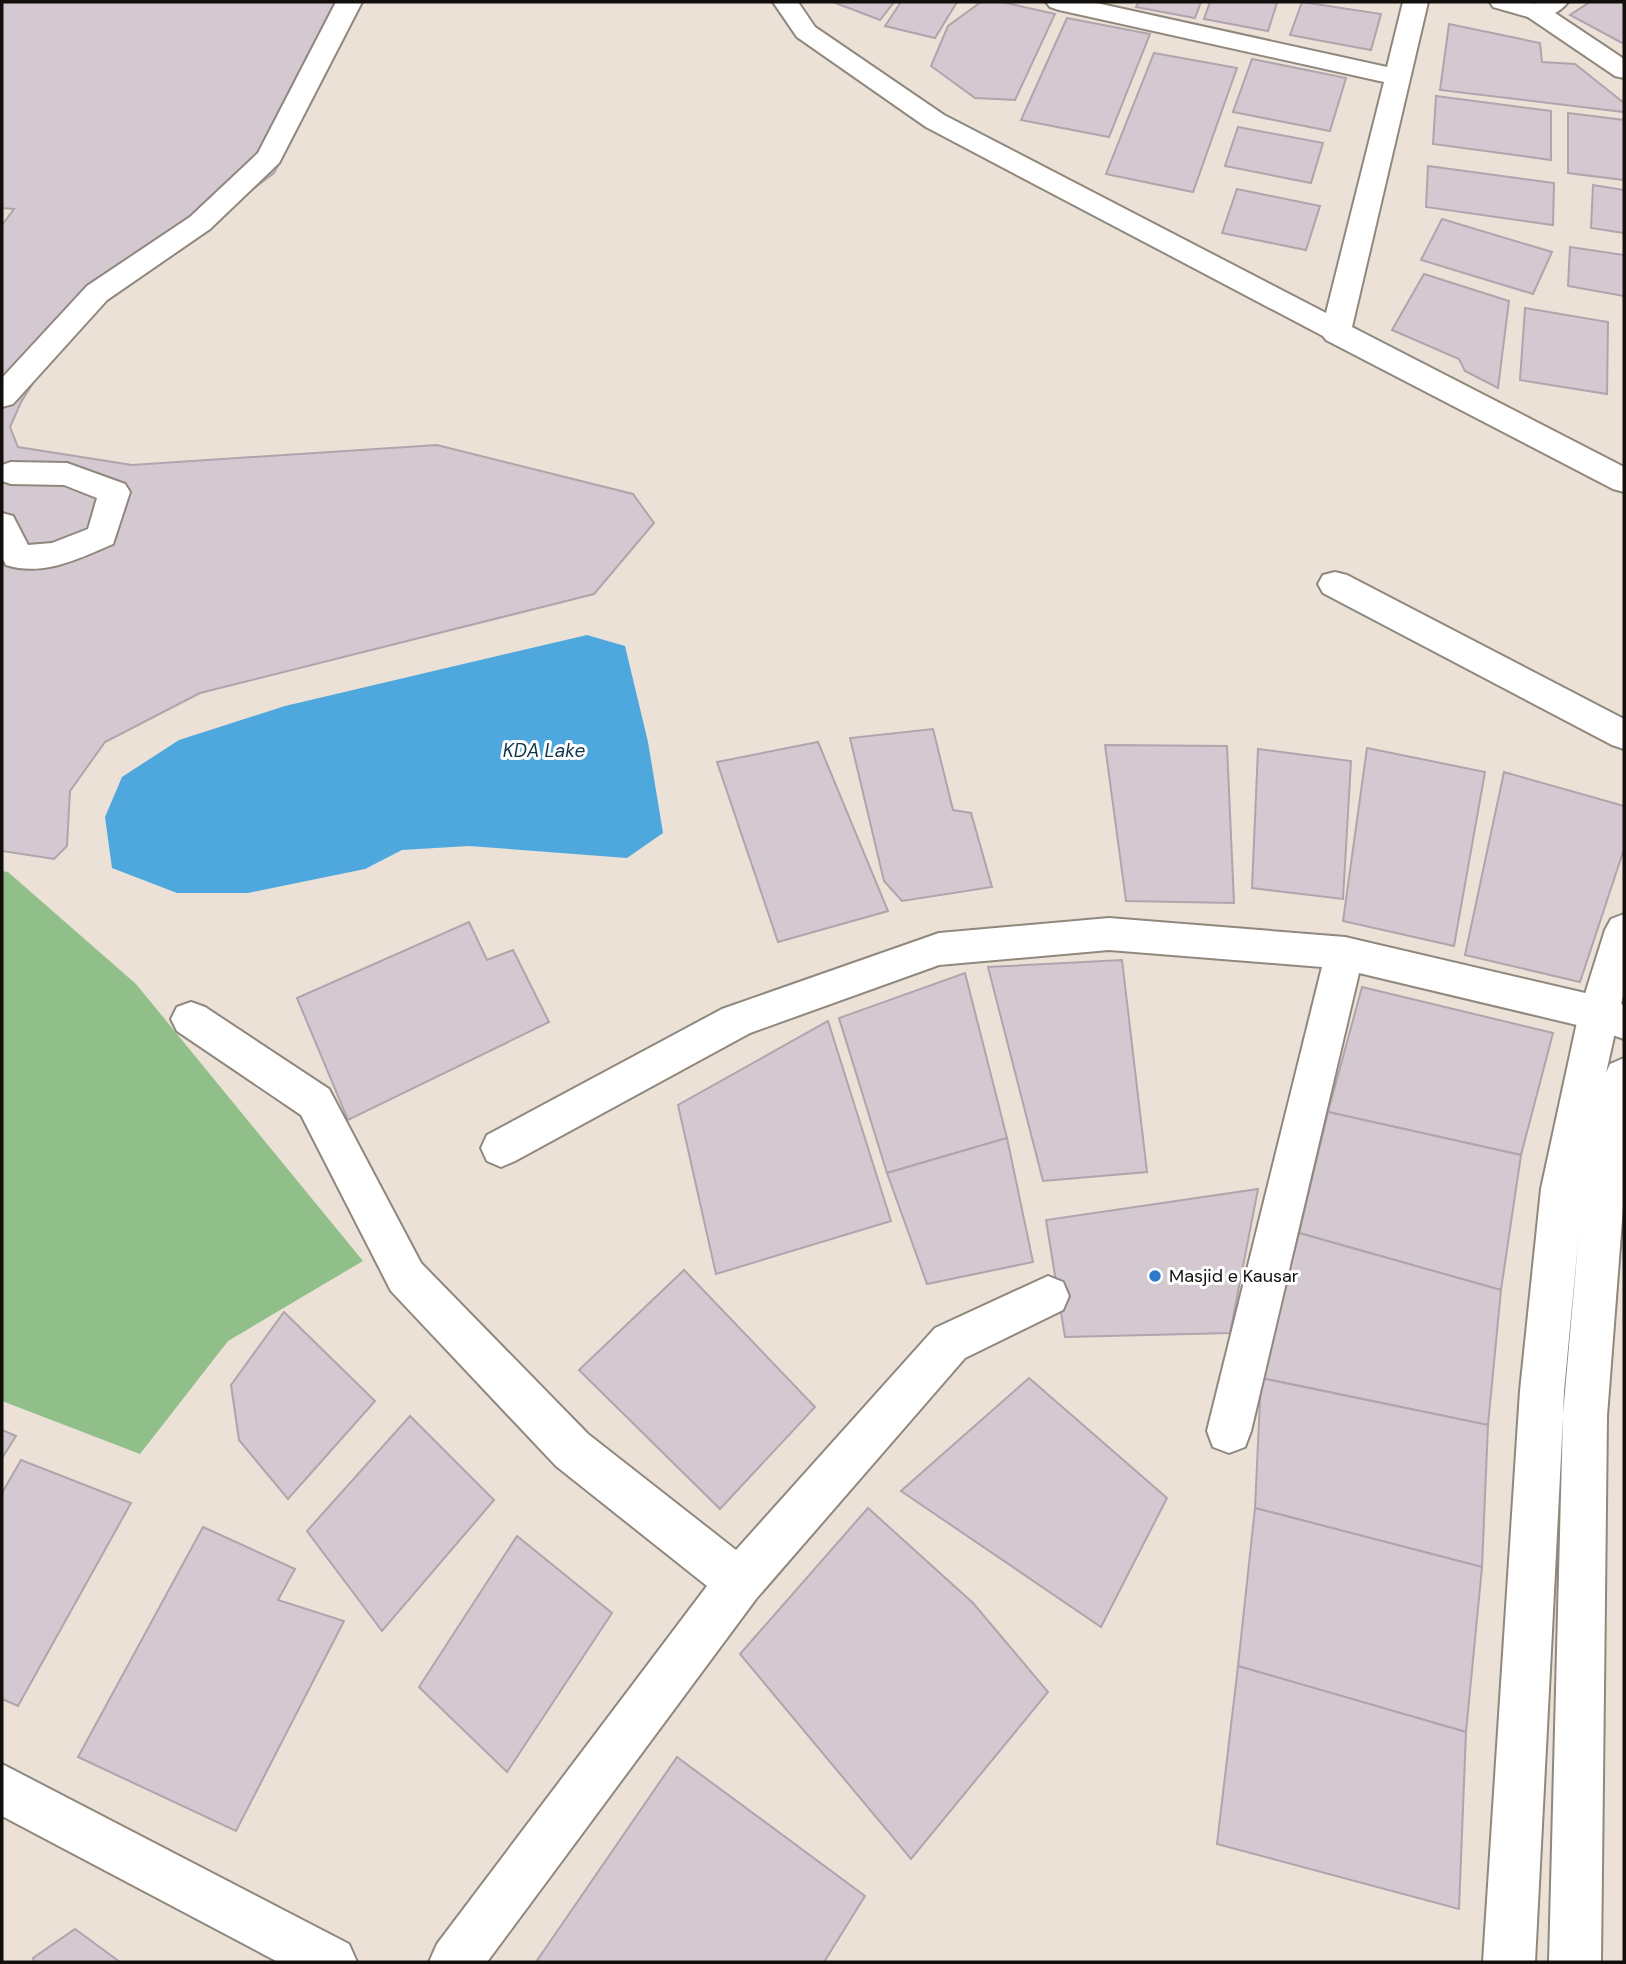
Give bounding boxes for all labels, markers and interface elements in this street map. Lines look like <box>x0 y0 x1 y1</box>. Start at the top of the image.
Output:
water label: KDA Lake <box>503 738 585 763</box>
place label: Masjid e Kausar <box>1169 1264 1299 1288</box>
marker: Masjid e Kausar <box>1147 1268 1163 1284</box>

